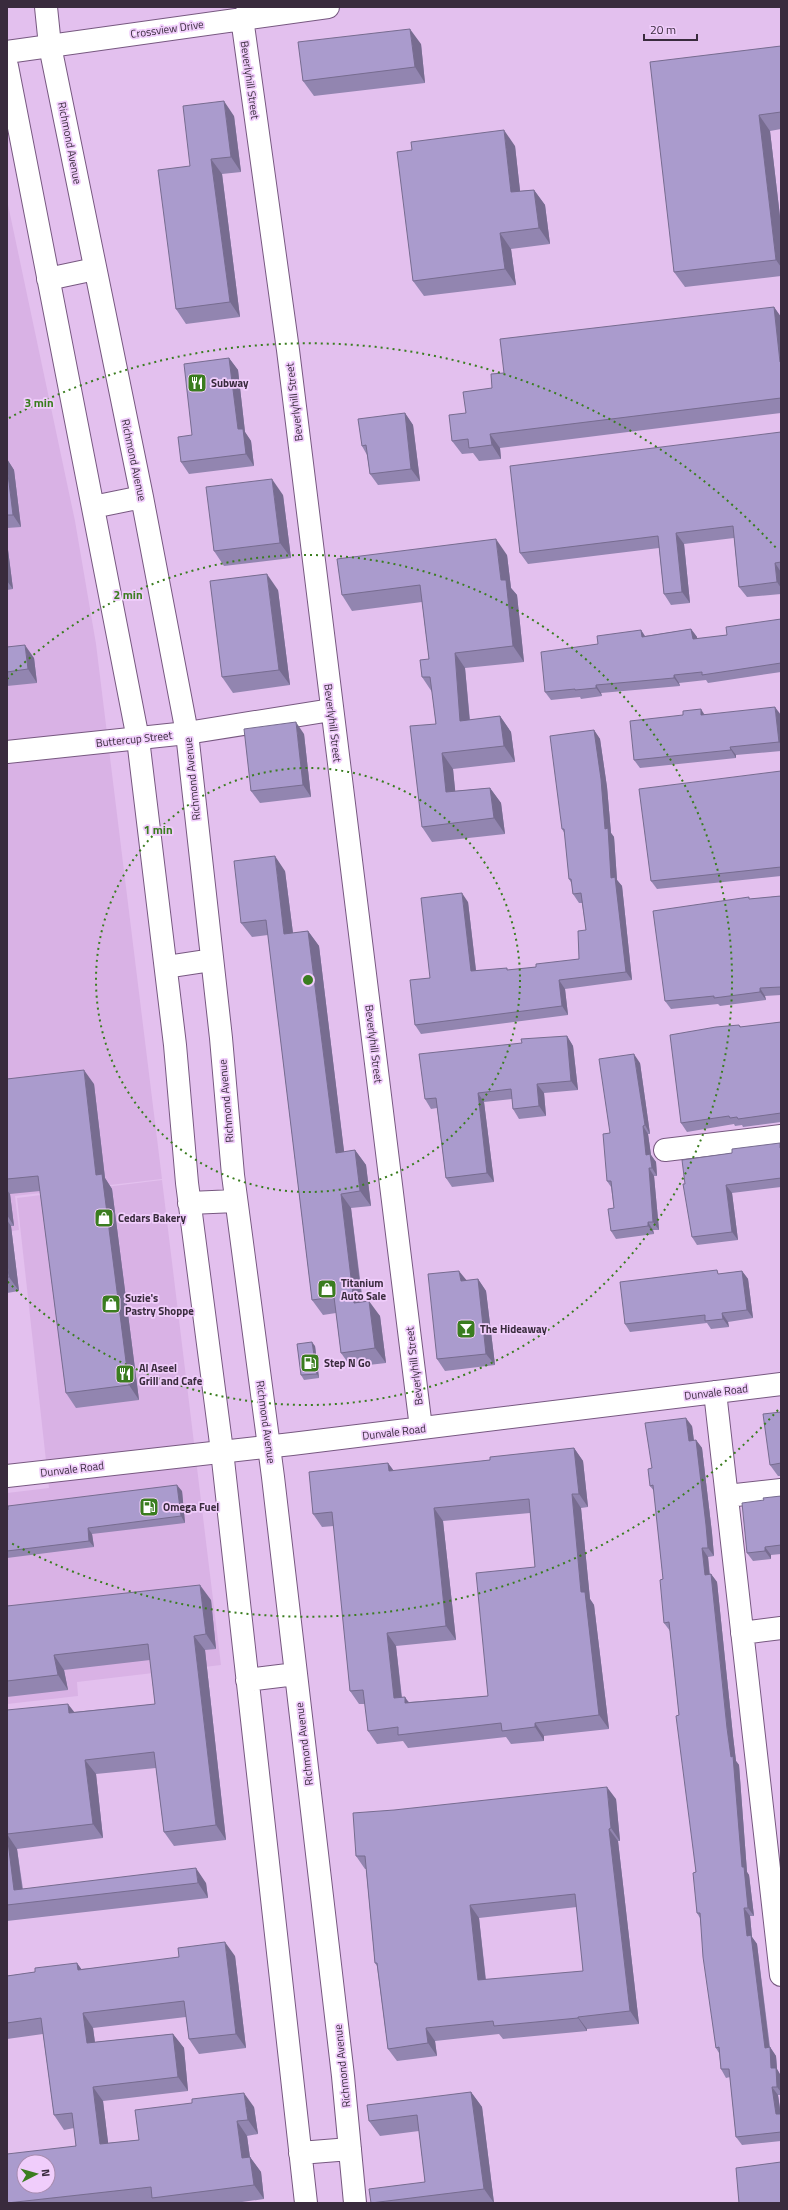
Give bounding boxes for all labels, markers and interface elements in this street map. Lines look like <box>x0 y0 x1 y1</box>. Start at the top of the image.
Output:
street label: Crossview Drive <box>129 16 205 42</box>
scale bar <box>644 16 697 42</box>
text: 20 m <box>650 20 676 39</box>
street label: Beverlyhill Street <box>237 40 263 120</box>
street label: Richmond Avenue <box>54 101 86 186</box>
street label: Beverlyhill Street <box>281 362 307 442</box>
restaurant icon: Subway <box>186 372 208 394</box>
place label: Subway <box>211 375 249 391</box>
text: 3 min <box>24 393 54 412</box>
street label: Richmond Avenue <box>117 418 151 503</box>
text: 2 min <box>113 585 143 604</box>
street label: Beverlyhill Street <box>320 683 346 763</box>
street label: Buttercup Street <box>95 727 173 751</box>
street label: Richmond Avenue <box>180 736 204 821</box>
text: 1 min <box>143 820 173 839</box>
centre of rings <box>301 973 315 987</box>
street label: Beverlyhill Street <box>361 1004 387 1084</box>
street label: Richmond Avenue <box>214 1058 238 1143</box>
shop icon: Cedars Bakery <box>93 1207 115 1229</box>
place label: Cedars Bakery <box>118 1210 186 1226</box>
place label: Titanium Auto Sale <box>341 1275 387 1304</box>
shop icon: Titanium Auto Sale <box>316 1278 338 1300</box>
place label: Suzie's Pastry Shoppe <box>125 1290 194 1319</box>
shop icon: Suzie's Pastry Shoppe <box>100 1293 122 1315</box>
bar icon: The Hideaway <box>455 1318 477 1340</box>
place label: The Hideaway <box>480 1321 547 1337</box>
street label: Beverlyhill Street <box>401 1326 427 1406</box>
fuel station icon: Step N Go <box>299 1352 321 1374</box>
place label: Step N Go <box>324 1355 371 1371</box>
place label: Al Aseel Grill and Cafe <box>139 1360 203 1389</box>
restaurant icon: Al Aseel Grill and Cafe <box>114 1363 136 1385</box>
street label: Richmond Avenue <box>252 1380 280 1465</box>
street label: Dunvale Road <box>683 1380 749 1404</box>
street label: Dunvale Road <box>361 1420 427 1444</box>
street label: Dunvale Road <box>39 1457 105 1481</box>
fuel station icon: Omega Fuel <box>138 1496 160 1518</box>
place label: Omega Fuel <box>163 1499 219 1515</box>
street label: Richmond Avenue <box>291 1701 317 1786</box>
street label: Richmond Avenue <box>330 2023 354 2108</box>
north arrow <box>16 2154 56 2194</box>
text: N <box>38 2168 54 2178</box>

